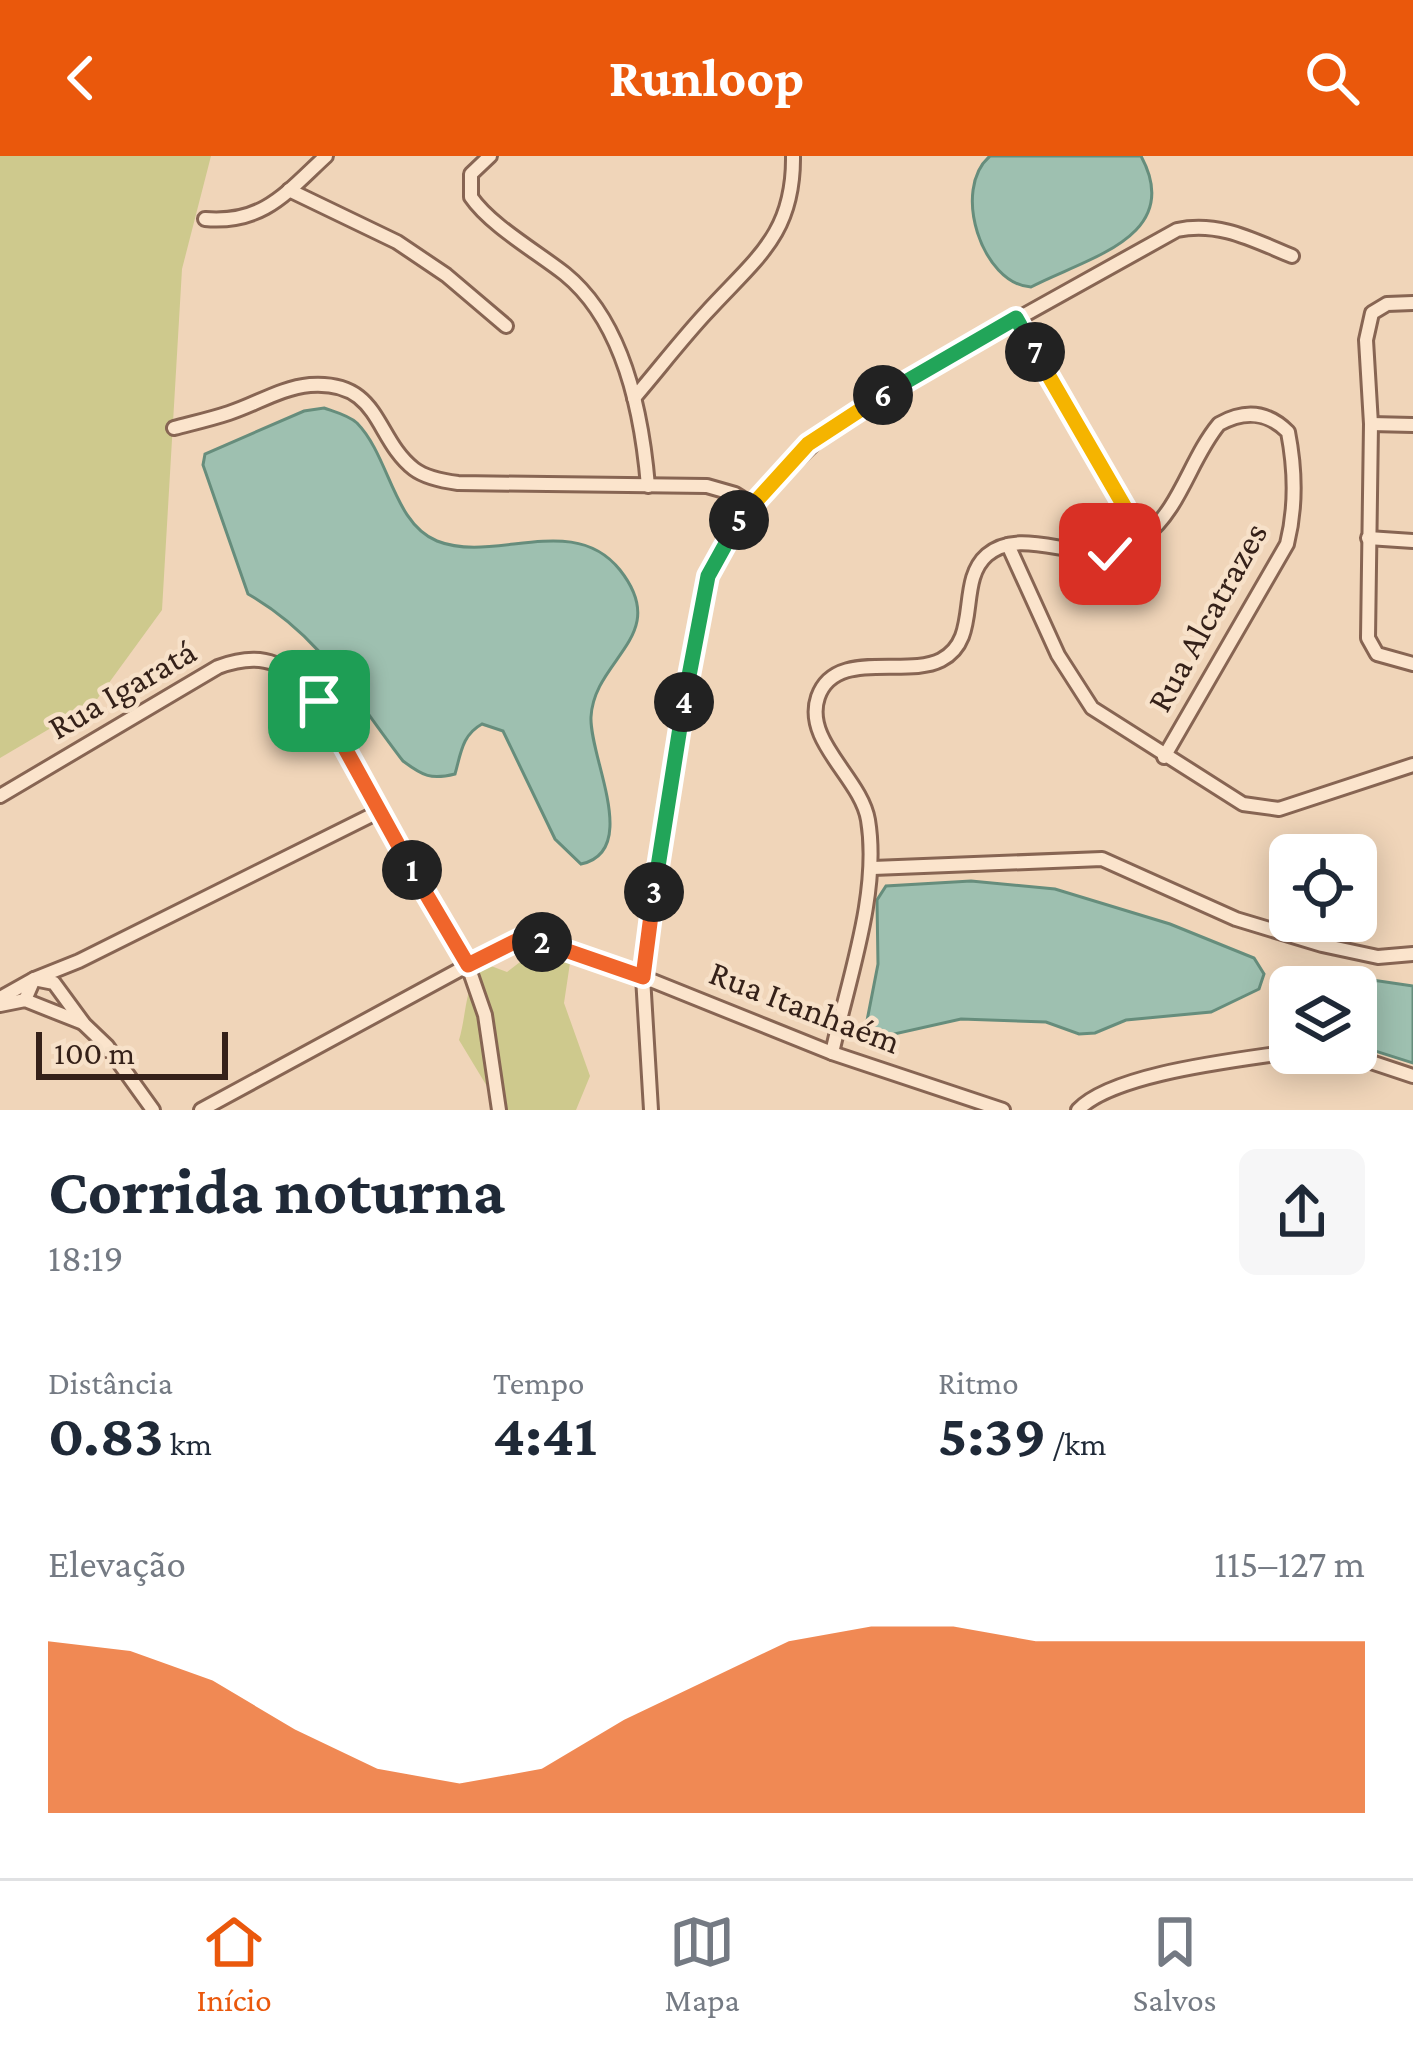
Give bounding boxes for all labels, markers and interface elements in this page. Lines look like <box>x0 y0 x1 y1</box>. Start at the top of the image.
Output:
icon: back <box>48 45 114 111</box>
icon: search <box>1299 45 1365 111</box>
text: Runloop <box>609 48 804 108</box>
pin: 7 <box>1005 322 1065 382</box>
text: 7 <box>1027 333 1043 370</box>
pin: 6 <box>853 365 913 425</box>
text: 6 <box>874 376 892 413</box>
pin: 5 <box>709 490 769 550</box>
text: 5 <box>731 501 747 538</box>
pin <box>1059 503 1161 605</box>
street label: Rua Alcatrazes <box>1139 516 1275 718</box>
icon: check <box>1077 521 1143 587</box>
street label: Rua Igaratá <box>41 631 203 747</box>
pin <box>268 650 370 752</box>
icon: arrive <box>286 668 352 734</box>
pin: 4 <box>654 672 714 732</box>
text: 4 <box>675 683 693 720</box>
map controls <box>1269 834 1377 1074</box>
button: locate <box>1269 834 1377 942</box>
pin: 1 <box>382 840 442 900</box>
text: 1 <box>406 851 418 888</box>
pin: 3 <box>624 862 684 922</box>
text: 3 <box>646 873 662 910</box>
pin: 2 <box>512 912 572 972</box>
text: 2 <box>534 923 550 960</box>
street label: Rua Itanhaém <box>704 952 906 1062</box>
button: layers <box>1269 966 1377 1074</box>
scale bar <box>36 1026 228 1079</box>
text: 100 m <box>54 1034 135 1071</box>
button: share <box>1239 1149 1365 1275</box>
text: Corrida noturna <box>48 1154 505 1227</box>
text: 18:19 <box>48 1236 124 1279</box>
text: Distância <box>48 1364 173 1401</box>
text: Tempo <box>493 1364 584 1401</box>
text: Ritmo <box>938 1364 1019 1401</box>
text: 0.83 <box>48 1401 164 1468</box>
text: 4:41 <box>493 1401 597 1468</box>
text: 5:39 <box>938 1401 1046 1468</box>
text: km <box>164 1425 212 1462</box>
text: /km <box>1046 1425 1106 1462</box>
text: Elevação <box>48 1542 186 1585</box>
text: 115–127 m <box>1214 1542 1365 1585</box>
tab: Início <box>197 1909 272 2018</box>
tab: Mapa <box>665 1909 740 2018</box>
tab: Salvos <box>1133 1909 1216 2018</box>

